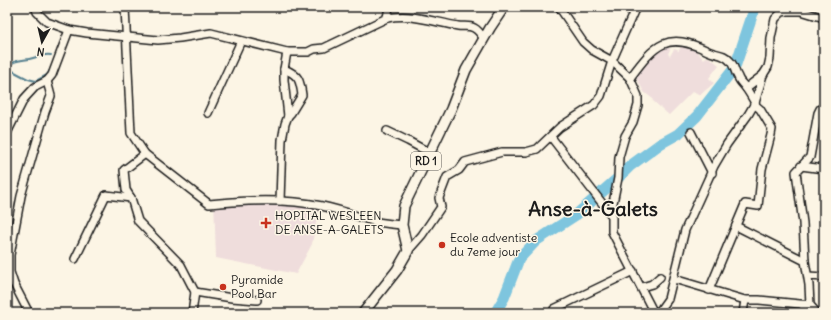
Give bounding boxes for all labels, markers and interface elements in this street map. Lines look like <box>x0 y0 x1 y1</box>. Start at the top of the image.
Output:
north arrow <box>22 22 62 62</box>
text: N <box>36 44 45 59</box>
road number: RD 1 <box>411 152 441 170</box>
district label: Anse-à-Galets <box>528 196 658 221</box>
place label: HOPITAL WESLEEN DE ANSE-A-GALETS <box>275 208 384 237</box>
marker: HOPITAL WESLEEN DE ANSE-A-GALETS <box>260 217 272 229</box>
place label: Ecole adventiste du 7eme jour <box>450 230 537 259</box>
marker: Ecole adventiste du 7eme jour <box>437 240 447 250</box>
place label: Pyramide Pool Bar <box>231 272 283 301</box>
marker: Pyramide Pool Bar <box>218 282 228 292</box>

